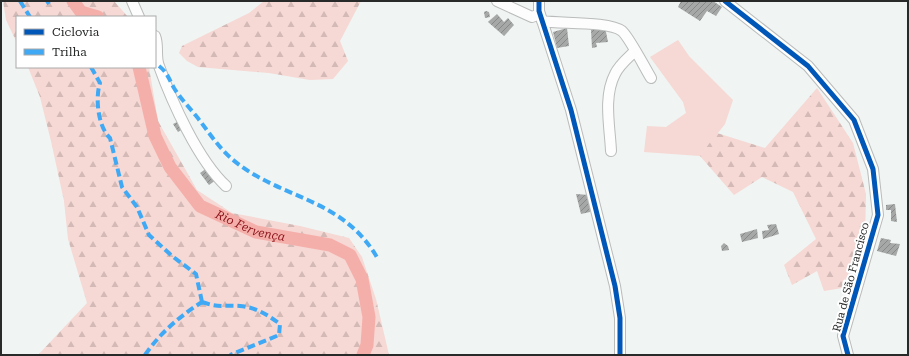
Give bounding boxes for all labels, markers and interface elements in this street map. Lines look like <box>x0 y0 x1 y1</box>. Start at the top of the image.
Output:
legend <box>16 16 156 68</box>
text: Ciclovia <box>52 25 100 39</box>
text: Trilha <box>52 45 87 59</box>
water label: Rio Fervença <box>212 207 286 244</box>
street label: Rua de São Francisco <box>830 221 872 333</box>

